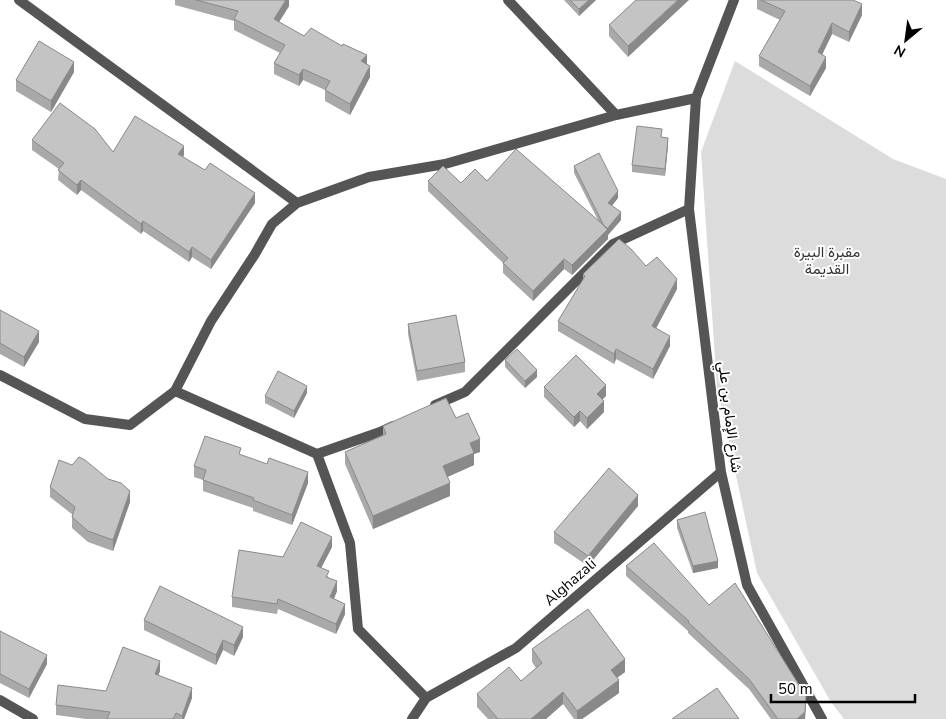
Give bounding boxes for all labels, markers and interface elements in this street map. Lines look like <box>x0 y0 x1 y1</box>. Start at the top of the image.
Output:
north arrow <box>881 15 931 65</box>
text: N <box>891 40 909 62</box>
park label: مقبرة البيرة القديمة <box>794 242 860 279</box>
street label: شارع الإمام بن علي <box>710 360 747 474</box>
street label: Alghazali <box>540 554 600 610</box>
scale bar <box>771 672 915 704</box>
text: 50 m <box>778 679 813 699</box>

